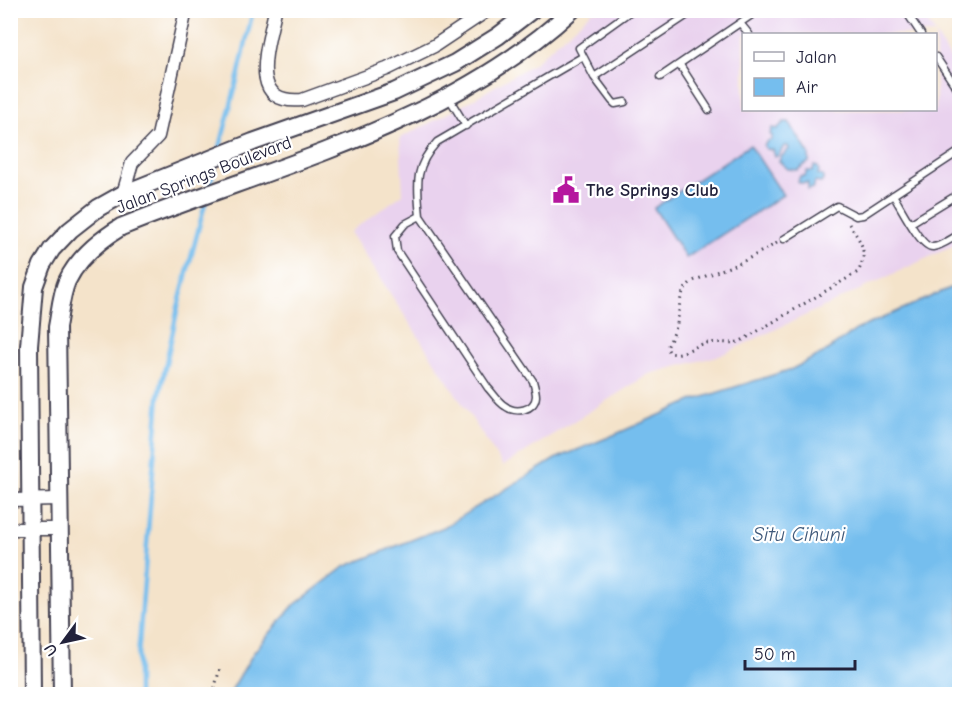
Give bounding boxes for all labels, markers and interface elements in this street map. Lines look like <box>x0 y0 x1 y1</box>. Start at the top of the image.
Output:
legend <box>742 33 937 111</box>
text: Jalan <box>796 47 837 68</box>
text: Air <box>796 77 819 98</box>
street label: Jalan Springs Boulevard <box>113 132 295 218</box>
public building icon: The Springs Club <box>551 175 581 205</box>
place label: The Springs Club <box>586 180 719 201</box>
water label: Situ Cihuni <box>753 523 846 546</box>
north arrow <box>33 612 93 672</box>
scale bar <box>745 633 854 671</box>
text: U <box>41 640 62 659</box>
text: 50 m <box>754 644 796 665</box>

